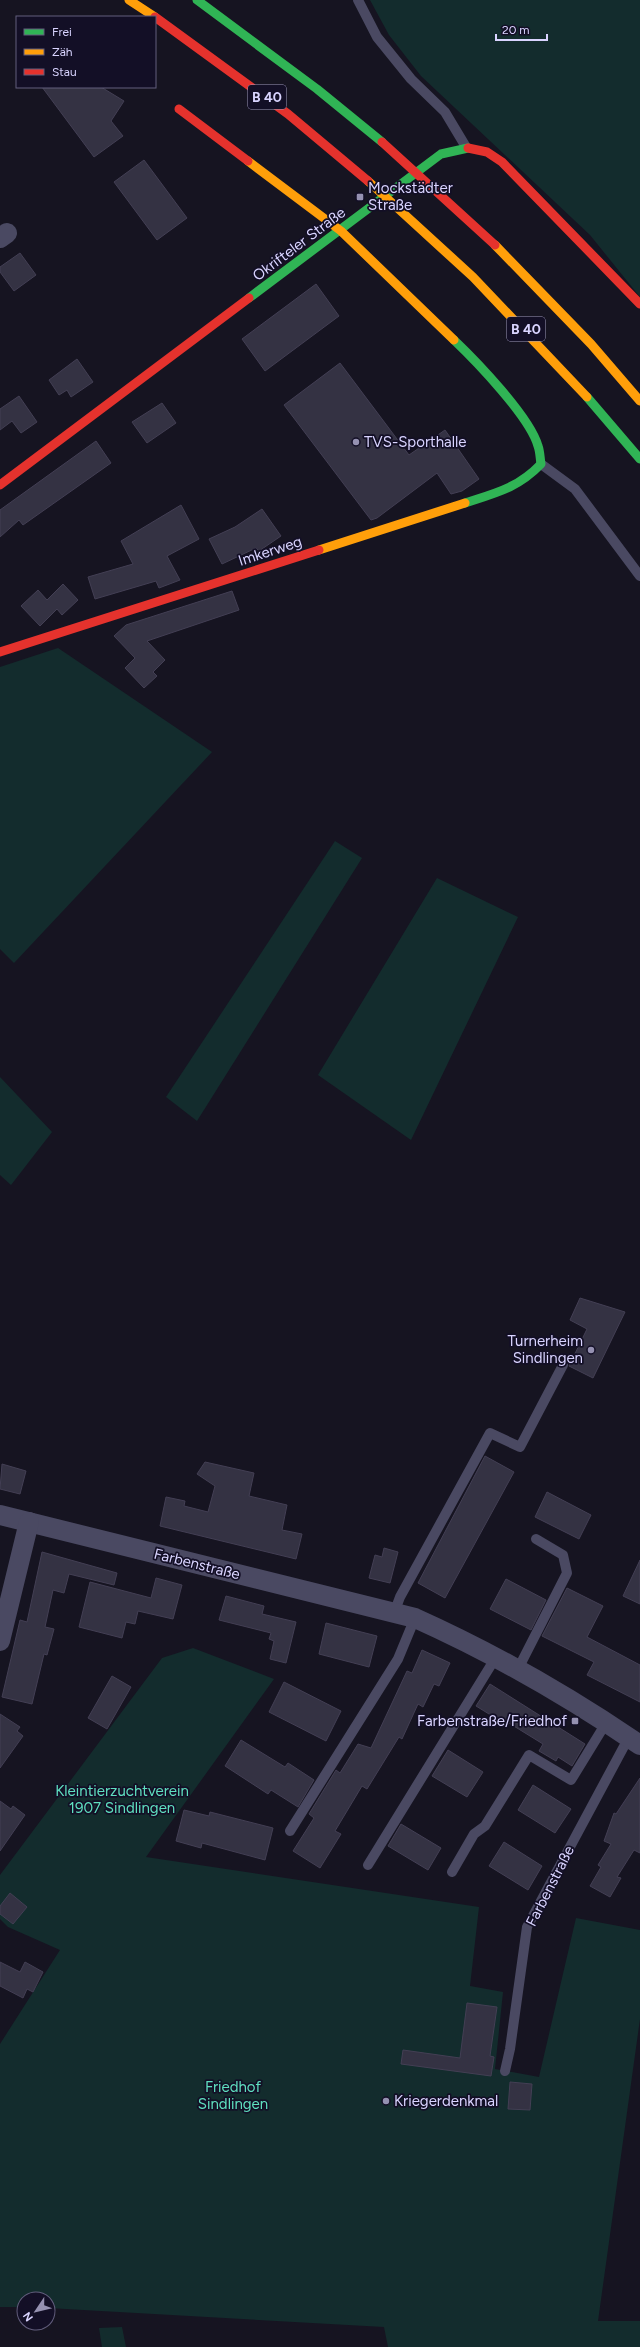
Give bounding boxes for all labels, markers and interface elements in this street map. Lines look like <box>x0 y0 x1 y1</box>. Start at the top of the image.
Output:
legend <box>16 16 156 88</box>
scale bar <box>496 16 547 42</box>
text: 20 m <box>502 23 530 37</box>
text: Frei <box>52 25 72 39</box>
text: Zäh <box>52 45 73 59</box>
text: Stau <box>52 65 77 79</box>
road number: B 40 <box>248 85 286 109</box>
place label: Mockstädter Straße <box>368 179 453 214</box>
marker: Mockstädter Straße <box>355 192 365 202</box>
street label: Okrifteler Straße <box>249 203 349 285</box>
road number: B 40 <box>507 317 545 341</box>
place label: TVS-Sporthalle <box>364 433 466 451</box>
marker: TVS-Sporthalle <box>351 437 361 447</box>
street label: Imkerweg <box>236 532 304 570</box>
place label: Turnerheim Sindlingen <box>508 1332 583 1367</box>
marker: Turnerheim Sindlingen <box>586 1345 596 1355</box>
street label: Farbenstraße <box>152 1545 242 1583</box>
place label: Farbenstraße/Friedhof <box>417 1712 567 1730</box>
marker: Farbenstraße/Friedhof <box>570 1716 580 1726</box>
park label: Kleintierzuchtverein 1907 Sindlingen <box>55 1782 189 1817</box>
street label: Farbenstraße <box>522 1843 578 1929</box>
park label: Friedhof Sindlingen <box>198 2078 268 2113</box>
place label: Kriegerdenkmal <box>394 2092 498 2110</box>
marker: Kriegerdenkmal <box>381 2096 391 2106</box>
north arrow <box>16 2291 56 2331</box>
text: N <box>20 2309 36 2324</box>

